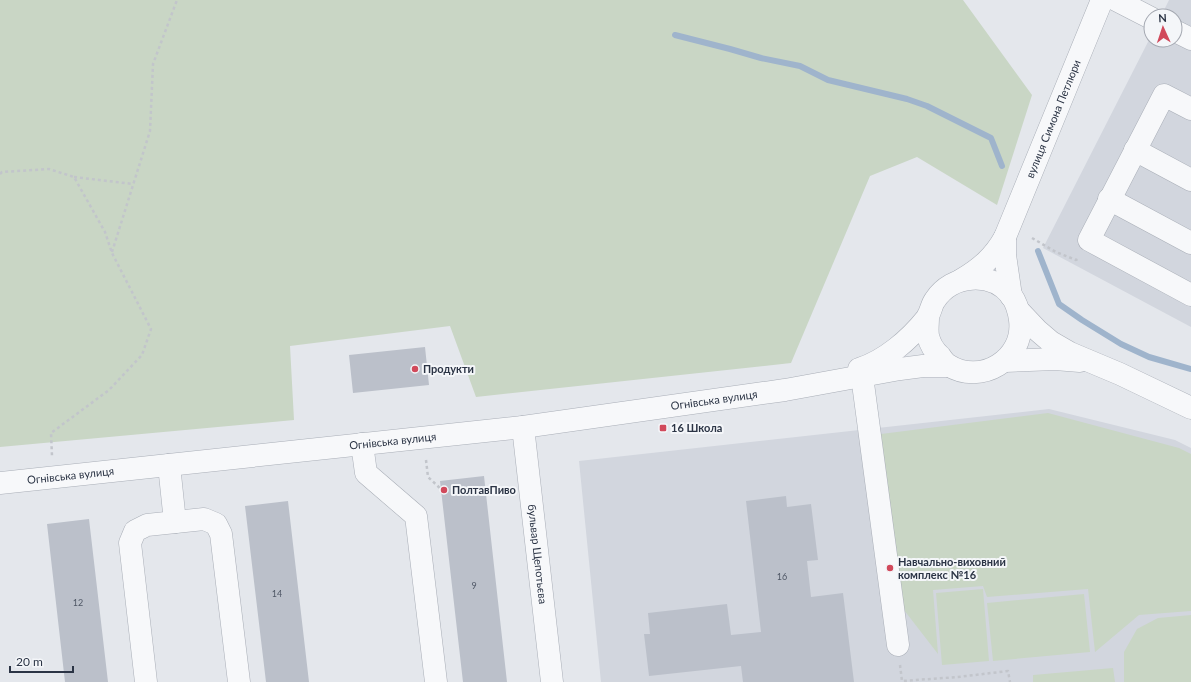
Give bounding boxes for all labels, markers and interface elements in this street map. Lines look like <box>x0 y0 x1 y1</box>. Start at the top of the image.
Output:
north arrow <box>1143 8 1183 48</box>
text: N <box>1158 11 1167 24</box>
street label: вулиця Симона Петлюри <box>1023 58 1083 180</box>
place label: Продукти <box>423 362 474 375</box>
marker: Продукти <box>410 364 420 374</box>
street label: Огнівська вулиця <box>670 387 758 412</box>
place label: 16 Школа <box>671 421 722 434</box>
marker: 16 Школа <box>658 423 668 433</box>
street label: Огнівська вулиця <box>349 429 437 452</box>
street label: Огнівська вулиця <box>26 464 115 486</box>
place label: ПолтавПиво <box>452 483 516 496</box>
marker: ПолтавПиво <box>439 485 449 495</box>
street label: бульвар Щепотьєва <box>526 504 550 605</box>
place label: Навчально-виховний комплекс №16 <box>898 555 1006 581</box>
marker: Навчально-виховний комплекс №16 <box>885 563 895 573</box>
house number: 16 <box>777 571 787 582</box>
house number: 9 <box>471 580 477 591</box>
house number: 14 <box>272 588 282 599</box>
house number: 12 <box>73 597 83 608</box>
scale bar <box>10 648 73 674</box>
text: 20 m <box>16 654 43 669</box>

